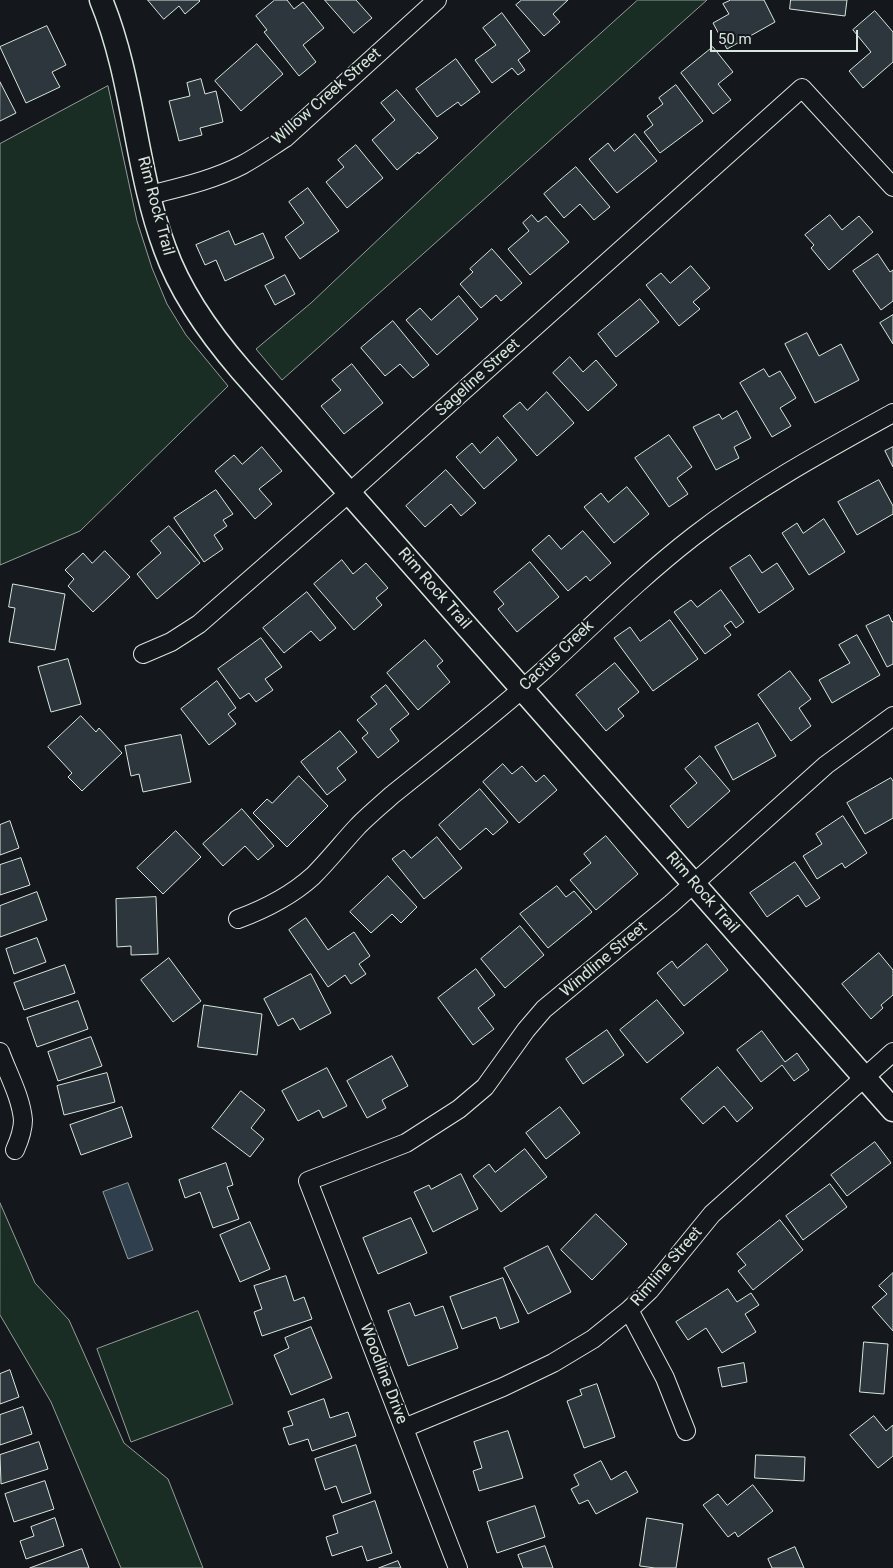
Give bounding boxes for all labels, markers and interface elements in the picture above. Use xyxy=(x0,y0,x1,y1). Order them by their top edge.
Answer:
scale bar xyxy=(713,20,860,52)
text: 50 m xyxy=(718,30,752,48)
street label: Willow Creek Street xyxy=(269,45,385,149)
street label: Rim Rock Trail xyxy=(133,154,177,258)
street label: Sageline Street xyxy=(432,335,524,421)
street label: Rim Rock Trail xyxy=(393,544,475,634)
street label: Cactus Creek xyxy=(516,617,598,695)
street label: Rim Rock Trail xyxy=(661,848,743,938)
street label: Windline Street xyxy=(557,918,651,1002)
street label: Rimline Street xyxy=(627,1223,707,1311)
street label: Woodline Drive xyxy=(355,1321,411,1427)

